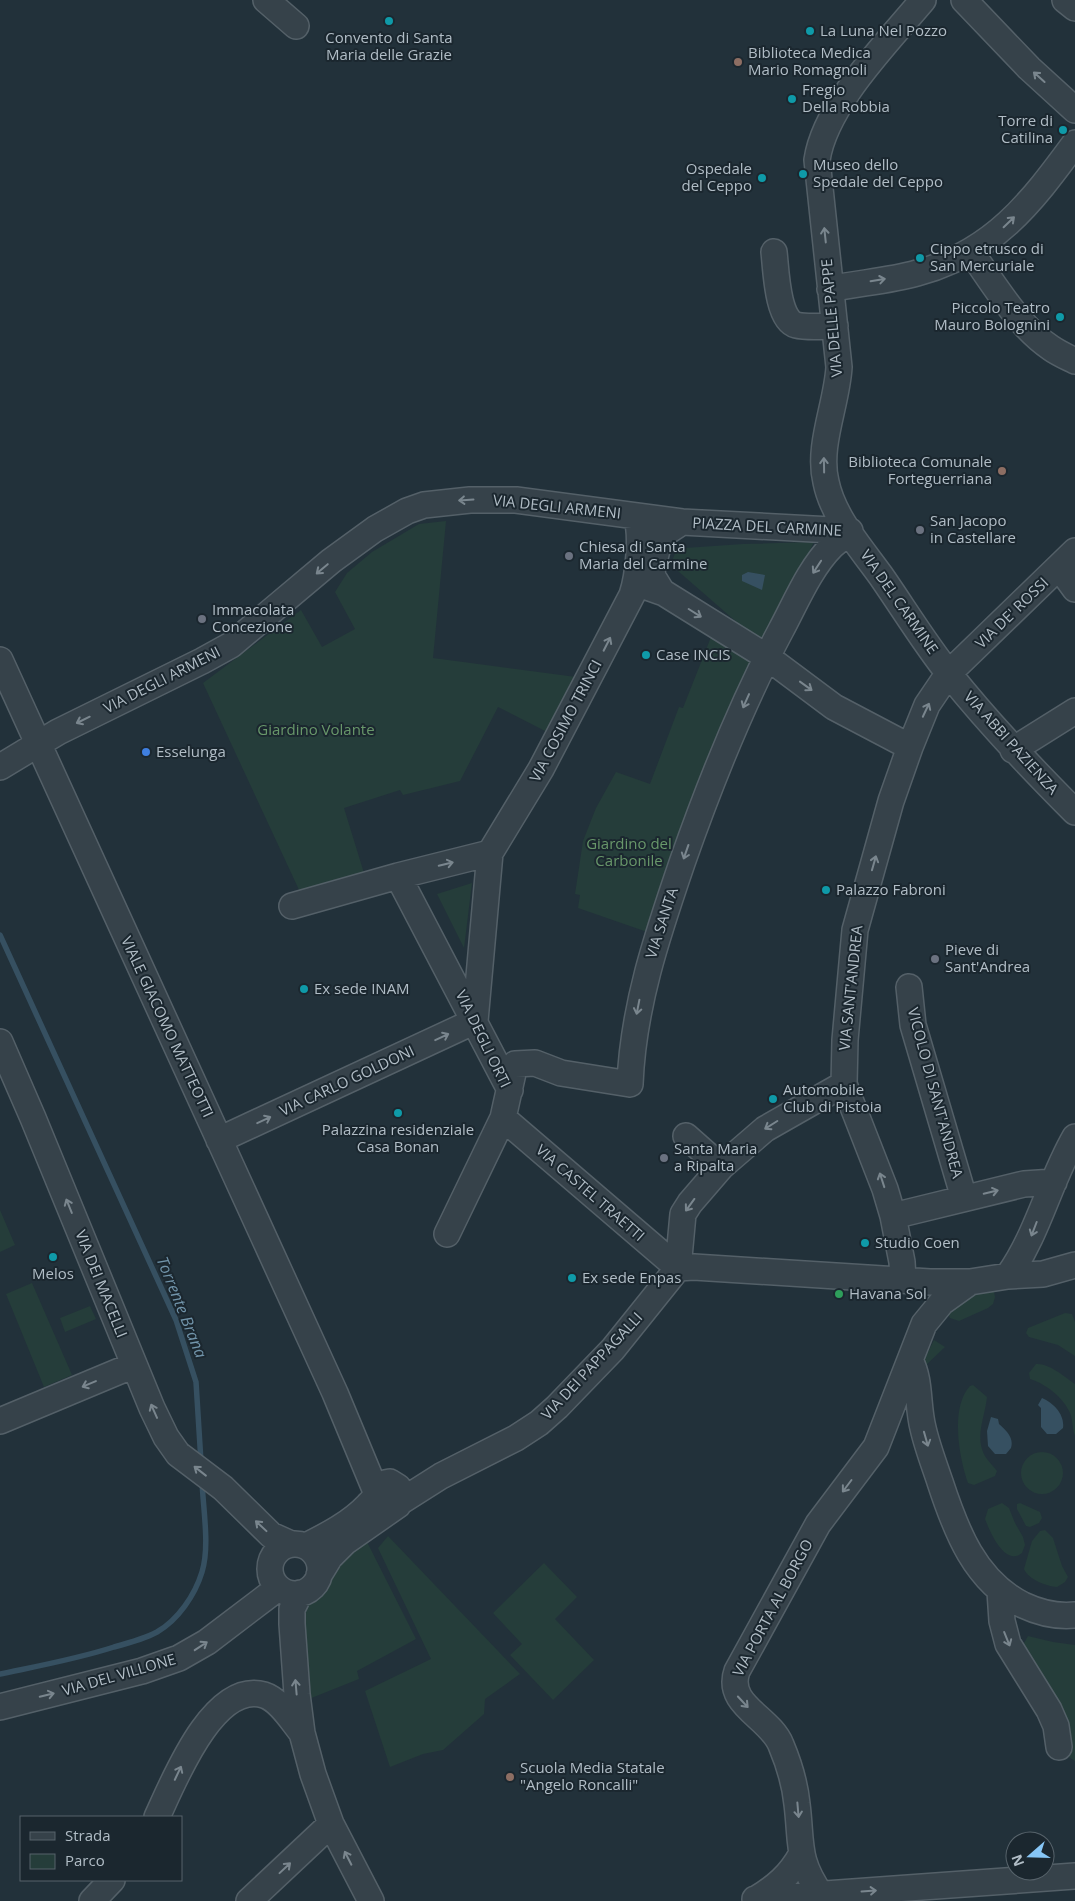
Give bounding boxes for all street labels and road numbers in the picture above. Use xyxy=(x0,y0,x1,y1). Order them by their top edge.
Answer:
street label: VIA DELLE PAPPE xyxy=(816,258,846,378)
street label: VIA DEGLI ARMENI xyxy=(492,489,622,523)
street label: PIAZZA DEL CARMINE xyxy=(692,512,842,540)
street label: VIA DEL CARMINE xyxy=(856,545,943,658)
street label: VIA DE' ROSSI xyxy=(970,572,1052,652)
street label: VIA DEGLI ARMENI xyxy=(100,641,223,717)
street label: VIA COSIMO TRINCI xyxy=(524,656,606,785)
street label: VIA ABBI PAZIENZA xyxy=(960,686,1064,799)
street label: VIA SANTA xyxy=(640,884,682,961)
street label: VIA SANT'ANDREA xyxy=(833,924,867,1052)
street label: VIALE GIACOMO MATTEOTTI xyxy=(117,933,219,1120)
street label: VIA DEGLI ORTI xyxy=(452,987,516,1091)
street label: VICOLO DI SANT'ANDREA xyxy=(904,1005,969,1181)
street label: VIA CARLO GOLDONI xyxy=(276,1040,417,1120)
street label: VIA CASTEL TRAETTI xyxy=(532,1139,649,1245)
street label: VIA DEI MACELLI xyxy=(71,1227,133,1340)
street label: VIA DEI PAPPAGALLI xyxy=(536,1307,646,1423)
street label: VIA PORTA AL BORGO xyxy=(727,1536,817,1680)
street label: VIA DEL VILLONE xyxy=(59,1648,178,1700)

